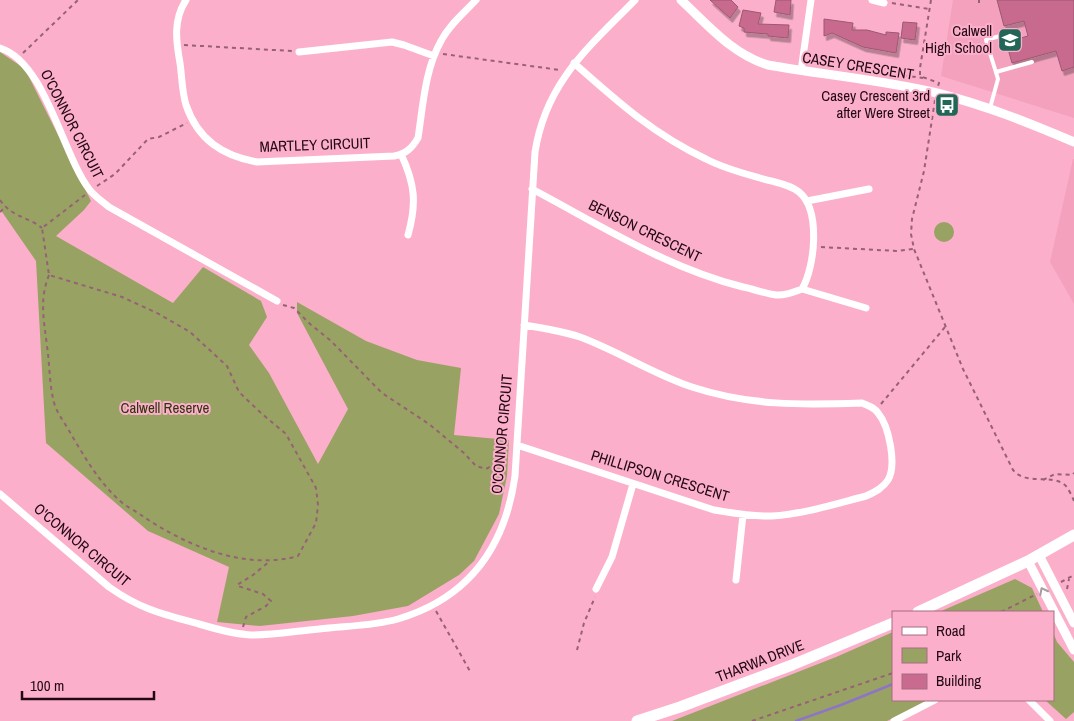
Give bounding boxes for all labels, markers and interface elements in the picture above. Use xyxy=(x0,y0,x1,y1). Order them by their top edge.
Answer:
place label: Calwell High School xyxy=(925,20,992,58)
school or university icon: Calwell High School xyxy=(997,27,1023,53)
street label: CASEY CRESCENT xyxy=(801,46,916,85)
street label: O'CONNOR CIRCUIT xyxy=(36,66,109,182)
place label: Casey Crescent 3rd after Were Street xyxy=(821,85,931,123)
bus stop icon: Casey Crescent 3rd after Were Street xyxy=(934,92,960,118)
street label: MARTLEY CIRCUIT xyxy=(259,132,371,157)
street label: BENSON CRESCENT xyxy=(585,194,706,267)
street label: O'CONNOR CIRCUIT xyxy=(486,373,517,495)
park label: Calwell Reserve xyxy=(121,397,210,418)
street label: PHILLIPSON CRESCENT xyxy=(588,444,732,507)
street label: O'CONNOR CIRCUIT xyxy=(30,498,135,591)
one-way arrow xyxy=(1039,587,1049,596)
legend xyxy=(892,611,1054,701)
text: Road xyxy=(936,620,965,641)
street label: THARWA DRIVE xyxy=(713,634,807,687)
text: Park xyxy=(936,645,962,666)
scale bar xyxy=(22,668,155,700)
text: Building xyxy=(936,670,981,691)
text: 100 m xyxy=(30,675,64,696)

